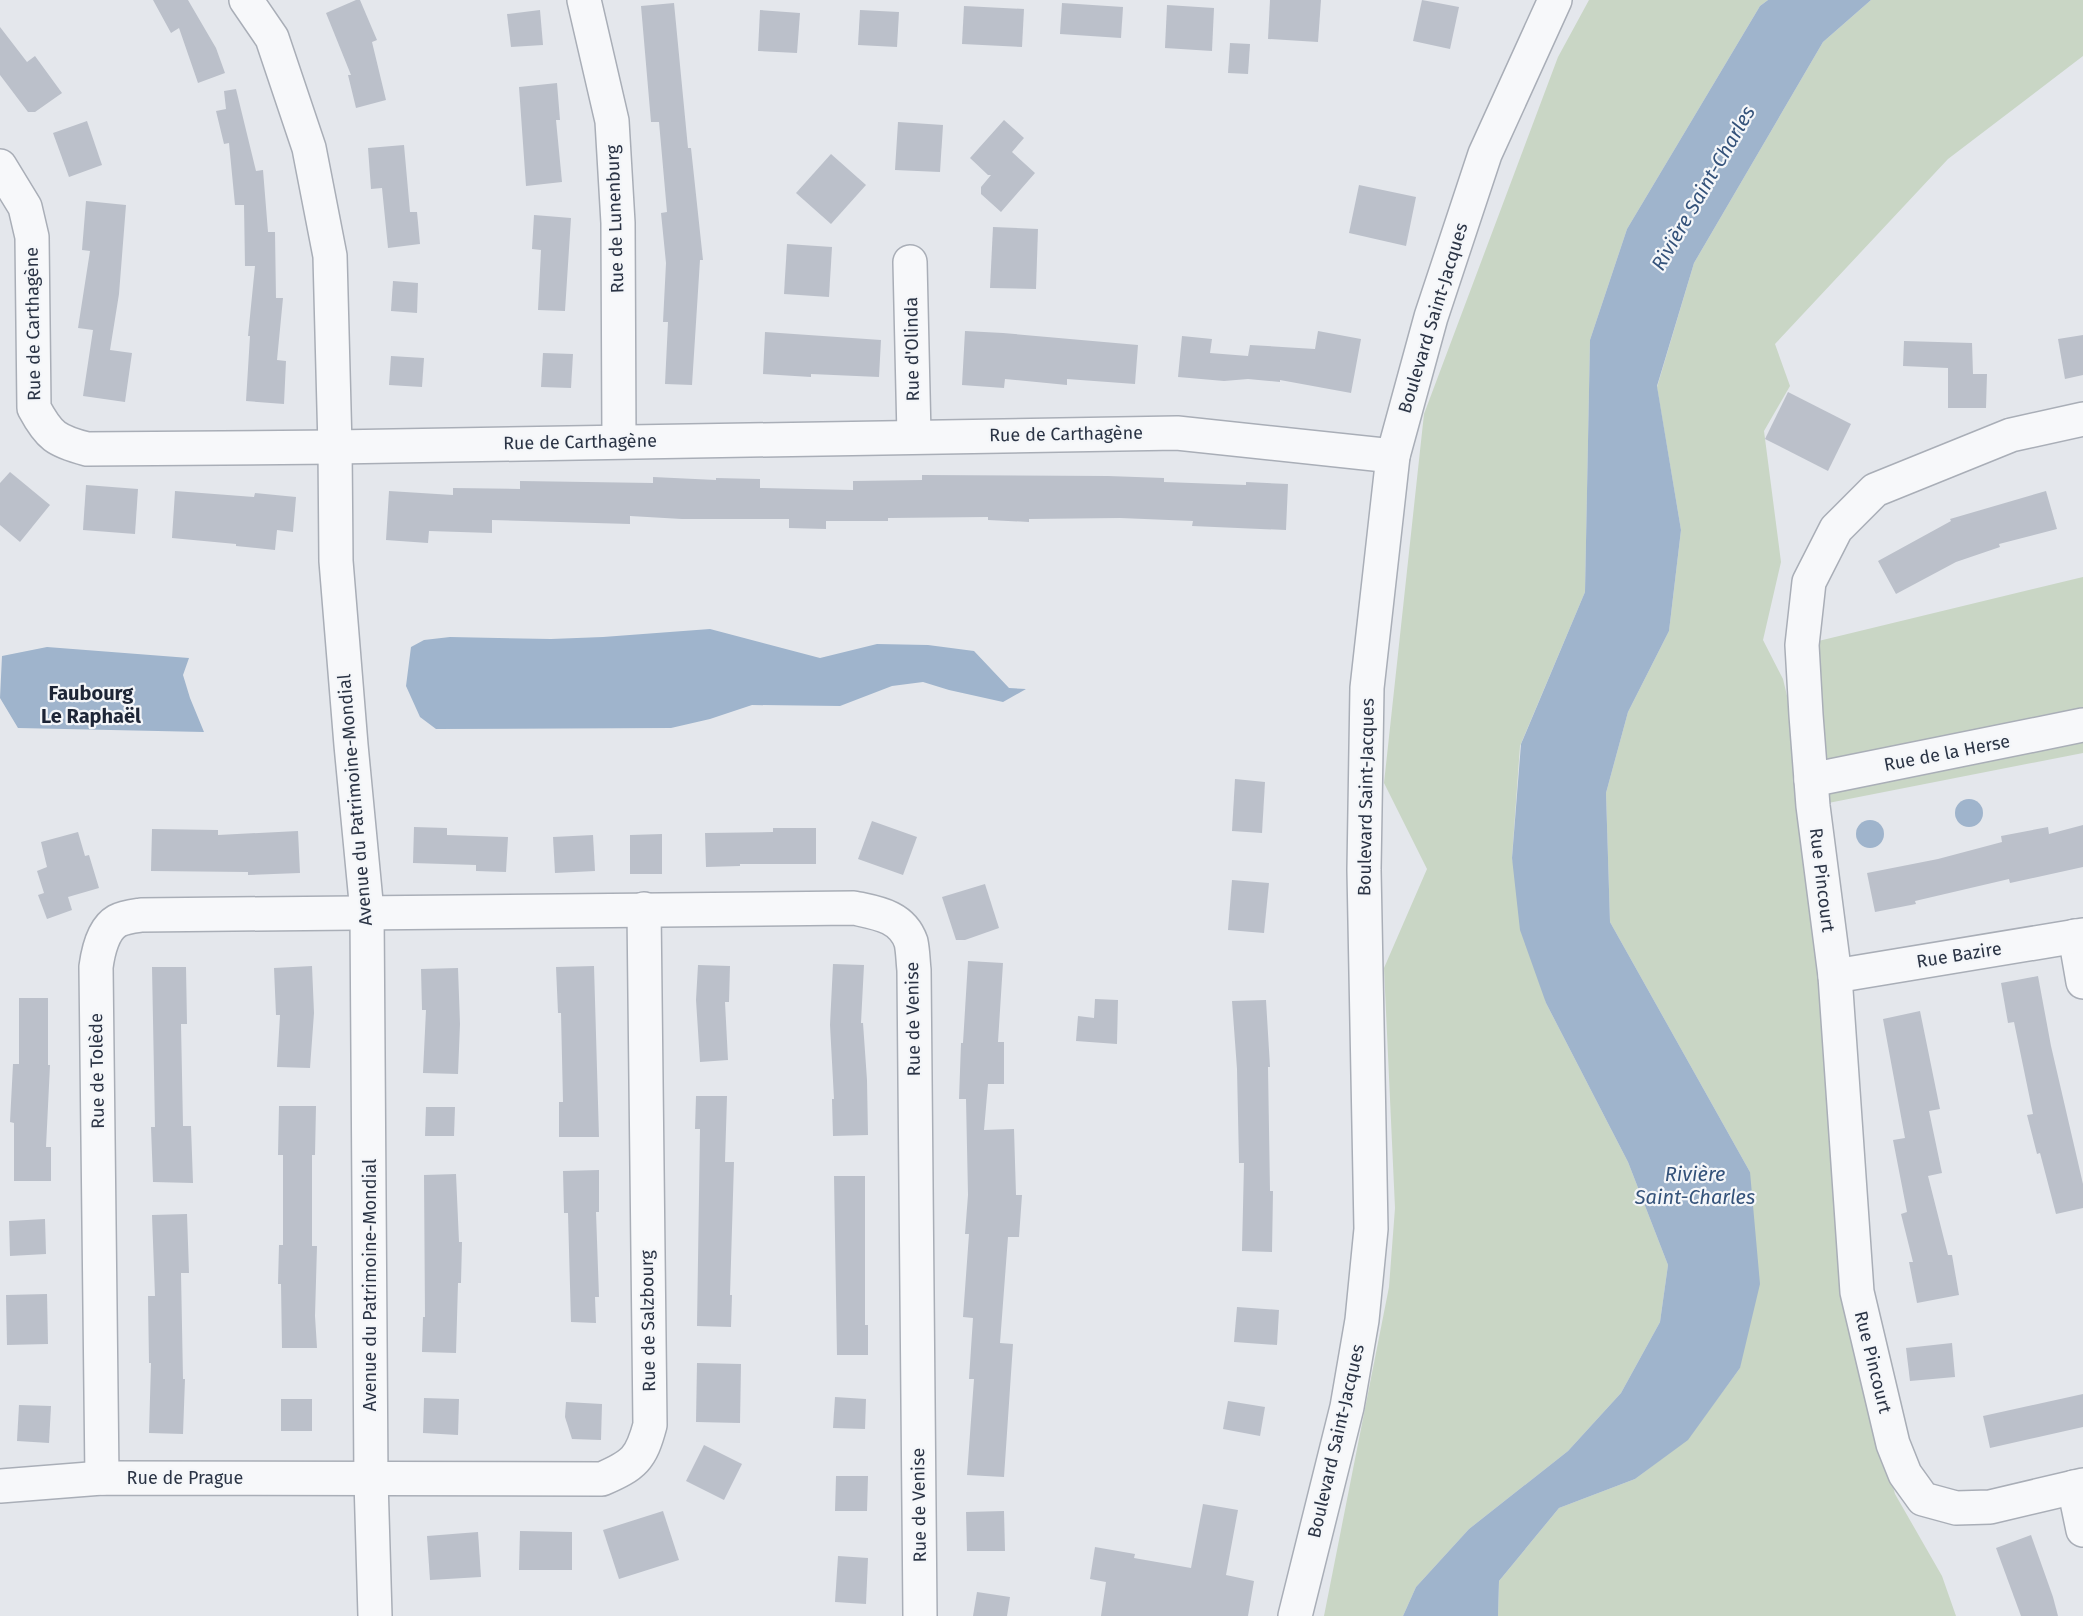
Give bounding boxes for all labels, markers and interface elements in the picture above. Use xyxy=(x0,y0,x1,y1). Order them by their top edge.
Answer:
water label: Rivière Saint-Charles xyxy=(1646,101,1760,275)
street label: Rue de Lunenburg xyxy=(601,144,629,294)
street label: Boulevard Saint-Jacques xyxy=(1394,220,1472,416)
street label: Rue de Carthagène xyxy=(21,247,45,401)
street label: Rue d'Olinda xyxy=(900,297,924,401)
street label: Rue de Carthagène xyxy=(989,422,1143,446)
street label: Rue de Carthagène xyxy=(503,430,657,454)
street label: Avenue du Patrimoine-Mondial xyxy=(333,673,377,927)
district label: Faubourg Le Raphaël xyxy=(41,681,141,728)
street label: Boulevard Saint-Jacques xyxy=(1353,698,1379,896)
street label: Rue de la Herse xyxy=(1882,730,2012,776)
street label: Rue Pincourt xyxy=(1805,827,1839,934)
street label: Rue Bazire xyxy=(1915,937,2003,973)
street label: Rue de Venise xyxy=(901,962,925,1076)
street label: Rue de Tolède xyxy=(85,1013,109,1129)
street label: Avenue du Patrimoine-Mondial xyxy=(359,1159,381,1411)
water label: Rivière Saint-Charles xyxy=(1634,1162,1755,1209)
street label: Rue de Salzbourg xyxy=(636,1249,660,1392)
street label: Rue Pincourt xyxy=(1850,1309,1896,1416)
street label: Boulevard Saint-Jacques xyxy=(1303,1342,1369,1540)
street label: Rue de Venise xyxy=(907,1448,931,1562)
street label: Rue de Prague xyxy=(127,1467,243,1489)

